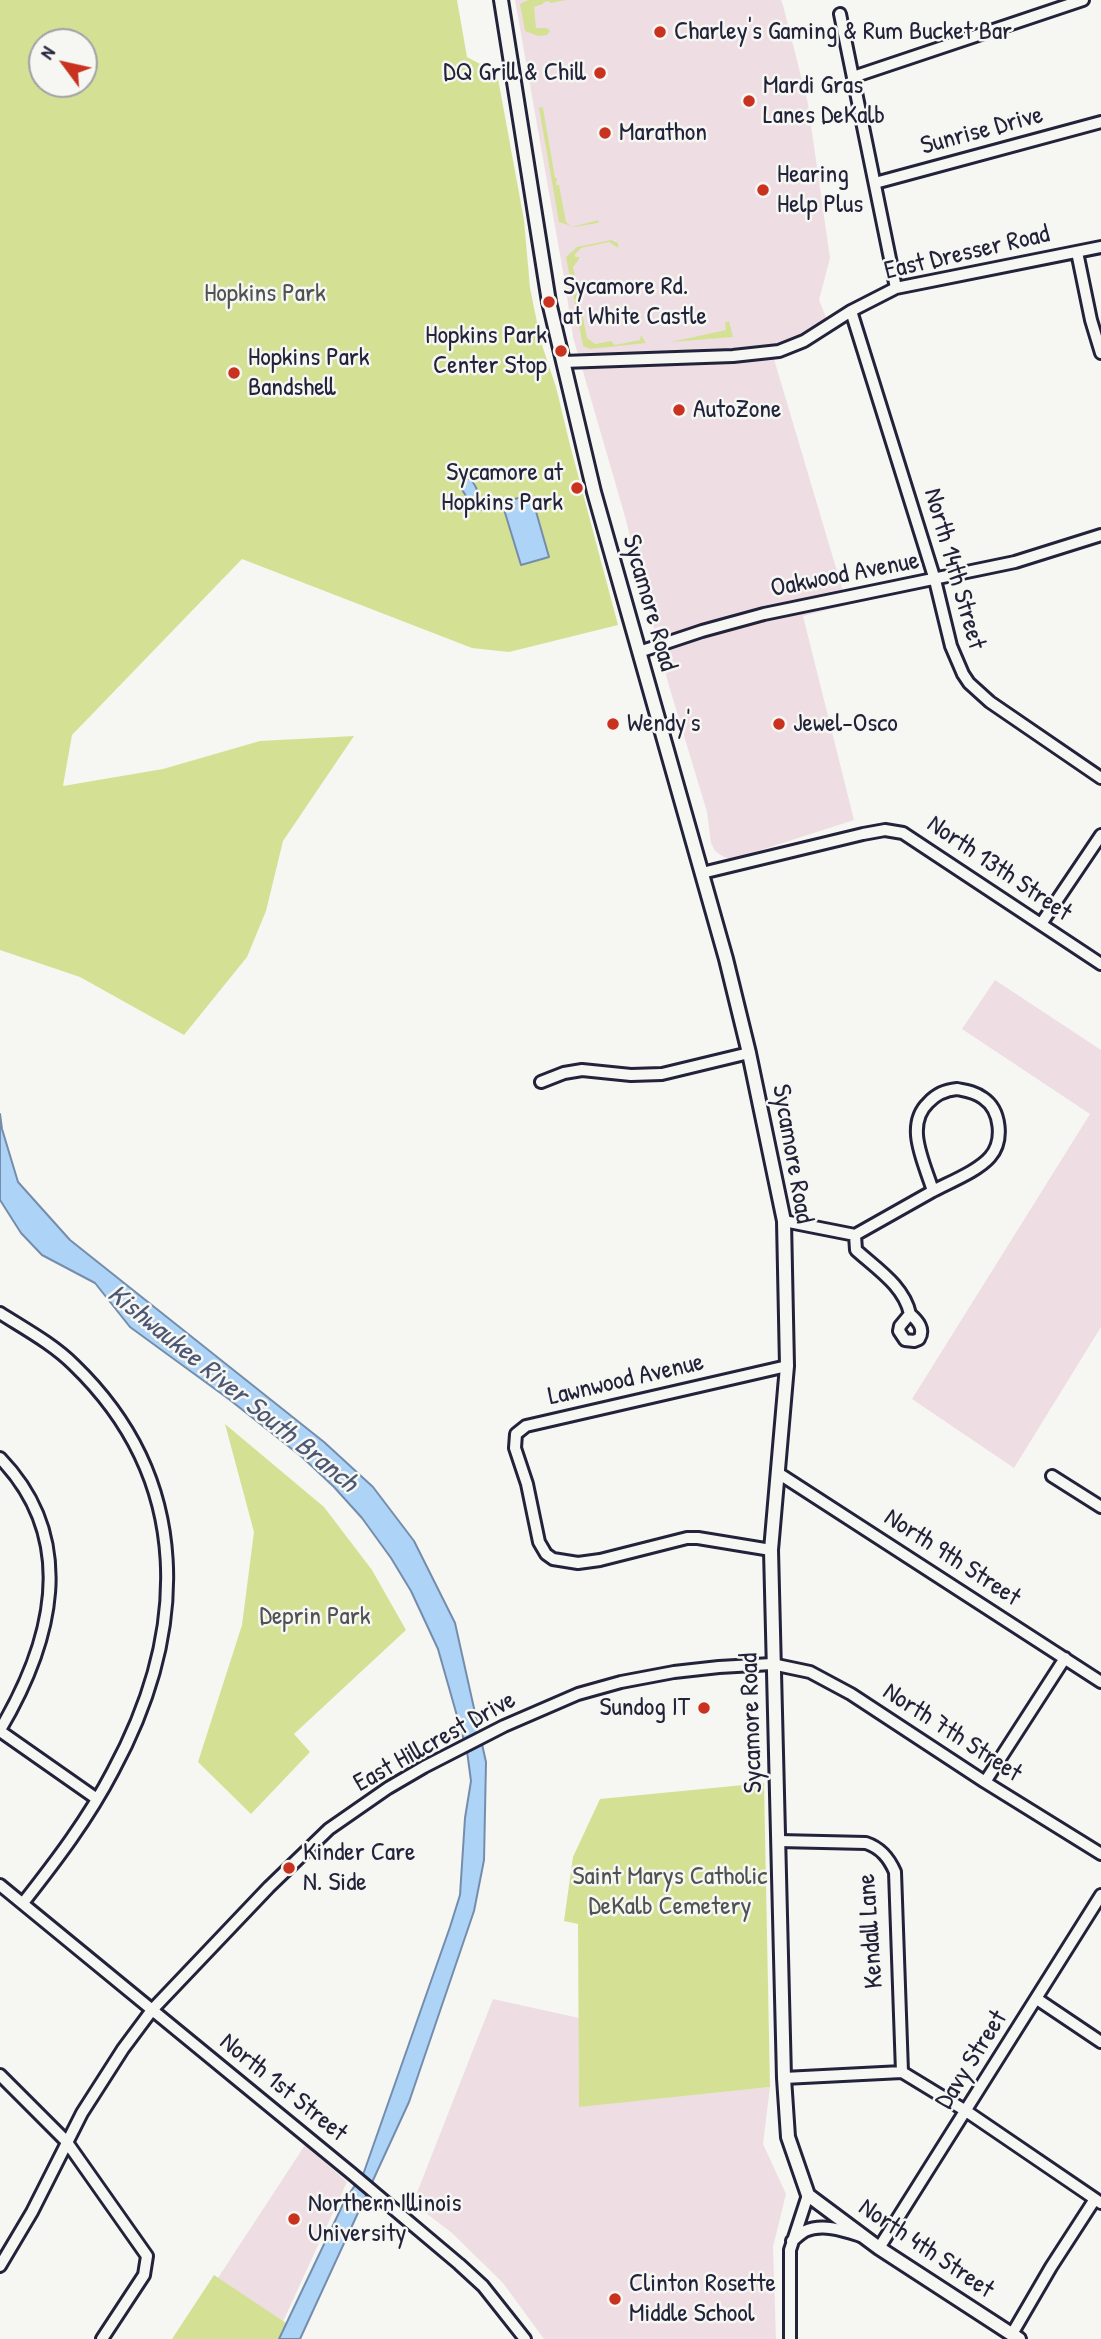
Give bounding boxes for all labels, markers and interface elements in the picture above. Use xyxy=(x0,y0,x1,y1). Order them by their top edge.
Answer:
place label: Charley's Gaming & Rum Bucket Bar xyxy=(674,16,1012,48)
marker: Charley's Gaming & Rum Bucket Bar xyxy=(652,24,668,40)
north arrow xyxy=(28,28,98,98)
text: N xyxy=(33,41,61,64)
place label: DQ Grill & Chill xyxy=(443,57,586,89)
marker: DQ Grill & Chill xyxy=(592,65,608,81)
place label: Mardi Gras Lanes DeKalb xyxy=(763,70,885,132)
marker: Mardi Gras Lanes DeKalb xyxy=(741,93,757,109)
street label: Sunrise Drive xyxy=(918,100,1046,162)
place label: Marathon xyxy=(619,117,707,149)
marker: Marathon xyxy=(597,125,613,141)
place label: Hearing Help Plus xyxy=(777,159,863,220)
marker: Hearing Help Plus xyxy=(755,182,771,198)
street label: East Dresser Road xyxy=(881,219,1053,287)
place label: Sycamore Rd. at White Castle xyxy=(563,271,707,332)
park label: Hopkins Park xyxy=(204,278,326,310)
marker: Sycamore Rd. at White Castle xyxy=(541,294,557,310)
place label: Hopkins Park Center Stop xyxy=(425,320,547,382)
place label: Hopkins Park Bandshell xyxy=(248,342,370,404)
marker: Hopkins Park Center Stop xyxy=(553,343,569,359)
marker: Hopkins Park Bandshell xyxy=(226,365,242,381)
place label: AutoZone xyxy=(693,394,781,426)
marker: AutoZone xyxy=(671,402,687,418)
place label: Sycamore at Hopkins Park xyxy=(441,457,563,518)
marker: Sycamore at Hopkins Park xyxy=(569,480,585,496)
street label: North 14th Street xyxy=(916,485,992,653)
street label: Sycamore Road xyxy=(615,531,683,675)
street label: Oakwood Avenue xyxy=(768,545,922,605)
place label: Wendy's xyxy=(627,708,701,740)
place label: Jewel-Osco xyxy=(793,708,898,740)
marker: Wendy's xyxy=(605,716,621,732)
marker: Jewel-Osco xyxy=(771,716,787,732)
street label: North 13th Street xyxy=(921,809,1077,929)
street label: Sycamore Road xyxy=(764,1082,820,1226)
water label: Kishwaukee River South Branch xyxy=(100,1278,364,1500)
street label: Lawnwood Avenue xyxy=(545,1347,707,1413)
street label: North 9th Street xyxy=(878,1502,1026,1614)
park label: Deprin Park xyxy=(260,1601,370,1633)
street label: Sycamore Road xyxy=(734,1652,770,1794)
street label: North 7th Street xyxy=(877,1677,1027,1789)
street label: East Hillcrest Drive xyxy=(349,1685,521,1799)
place label: Sundog IT xyxy=(599,1692,690,1724)
marker: Sundog IT xyxy=(696,1700,712,1716)
place label: Kinder Care N. Side xyxy=(303,1837,415,1898)
marker: Kinder Care N. Side xyxy=(281,1860,297,1876)
park label: Saint Marys Catholic DeKalb Cemetery xyxy=(573,1861,767,1923)
street label: Kendall Lane xyxy=(851,1872,891,1990)
street label: Davy Street xyxy=(930,2005,1014,2115)
street label: North 1st Street xyxy=(213,2027,353,2149)
place label: Northern Illinois University xyxy=(308,2188,461,2250)
street label: North 4th Street xyxy=(852,2192,1000,2306)
marker: Northern Illinois University xyxy=(286,2211,302,2227)
place label: Clinton Rosette Middle School xyxy=(629,2268,776,2330)
marker: Clinton Rosette Middle School xyxy=(607,2291,623,2307)

